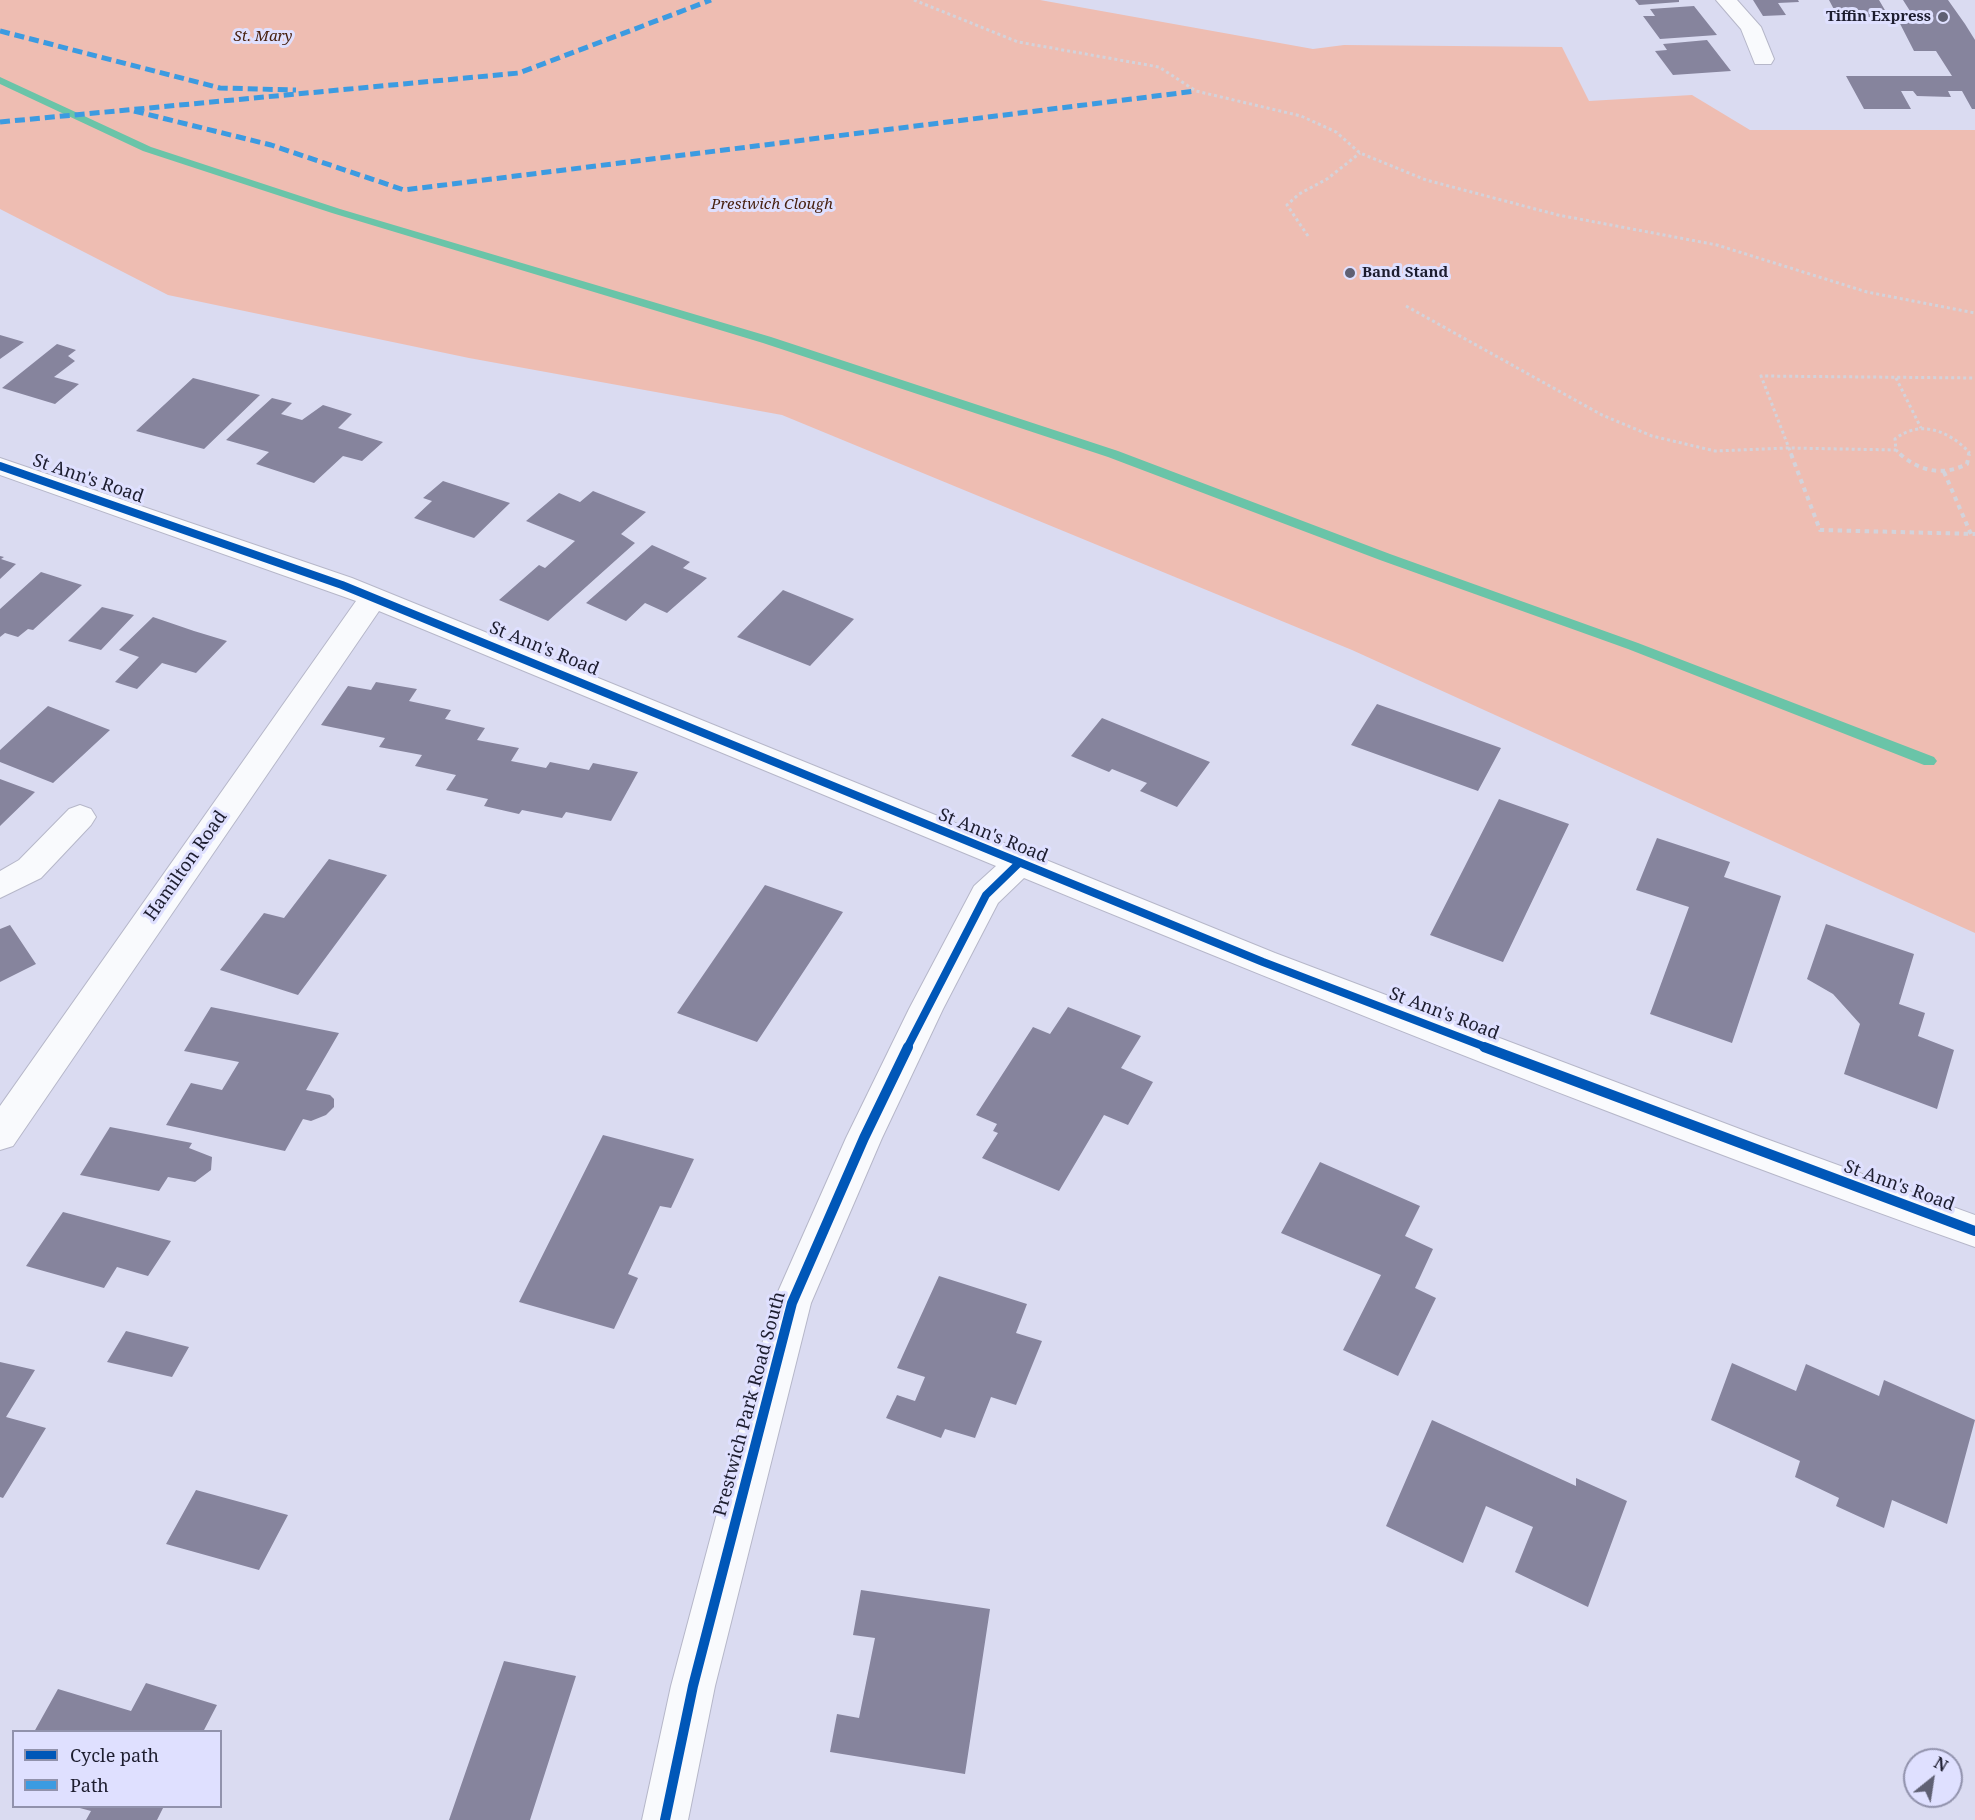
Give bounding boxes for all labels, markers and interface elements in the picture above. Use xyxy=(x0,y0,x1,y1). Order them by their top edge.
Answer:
place label: Tiffin Express xyxy=(1826,8,1931,26)
marker: Tiffin Express xyxy=(1936,10,1950,24)
park label: St. Mary xyxy=(233,28,293,46)
park label: Prestwich Clough xyxy=(711,196,833,214)
place label: Band Stand xyxy=(1362,264,1448,282)
marker: Band Stand xyxy=(1343,266,1357,280)
street label: St Ann's Road xyxy=(30,450,146,508)
street label: St Ann's Road xyxy=(486,617,602,681)
street label: St Ann's Road xyxy=(935,804,1051,868)
street label: Hamilton Road xyxy=(140,807,232,925)
street label: St Ann's Road xyxy=(1386,983,1502,1045)
street label: St Ann's Road xyxy=(1841,1156,1957,1216)
street label: Prestwich Park Road South xyxy=(710,1289,790,1519)
legend xyxy=(12,1730,222,1808)
text: Cycle path xyxy=(70,1743,159,1767)
north arrow xyxy=(1903,1748,1963,1808)
text: N xyxy=(1930,1751,1952,1777)
text: Path xyxy=(70,1773,109,1797)

